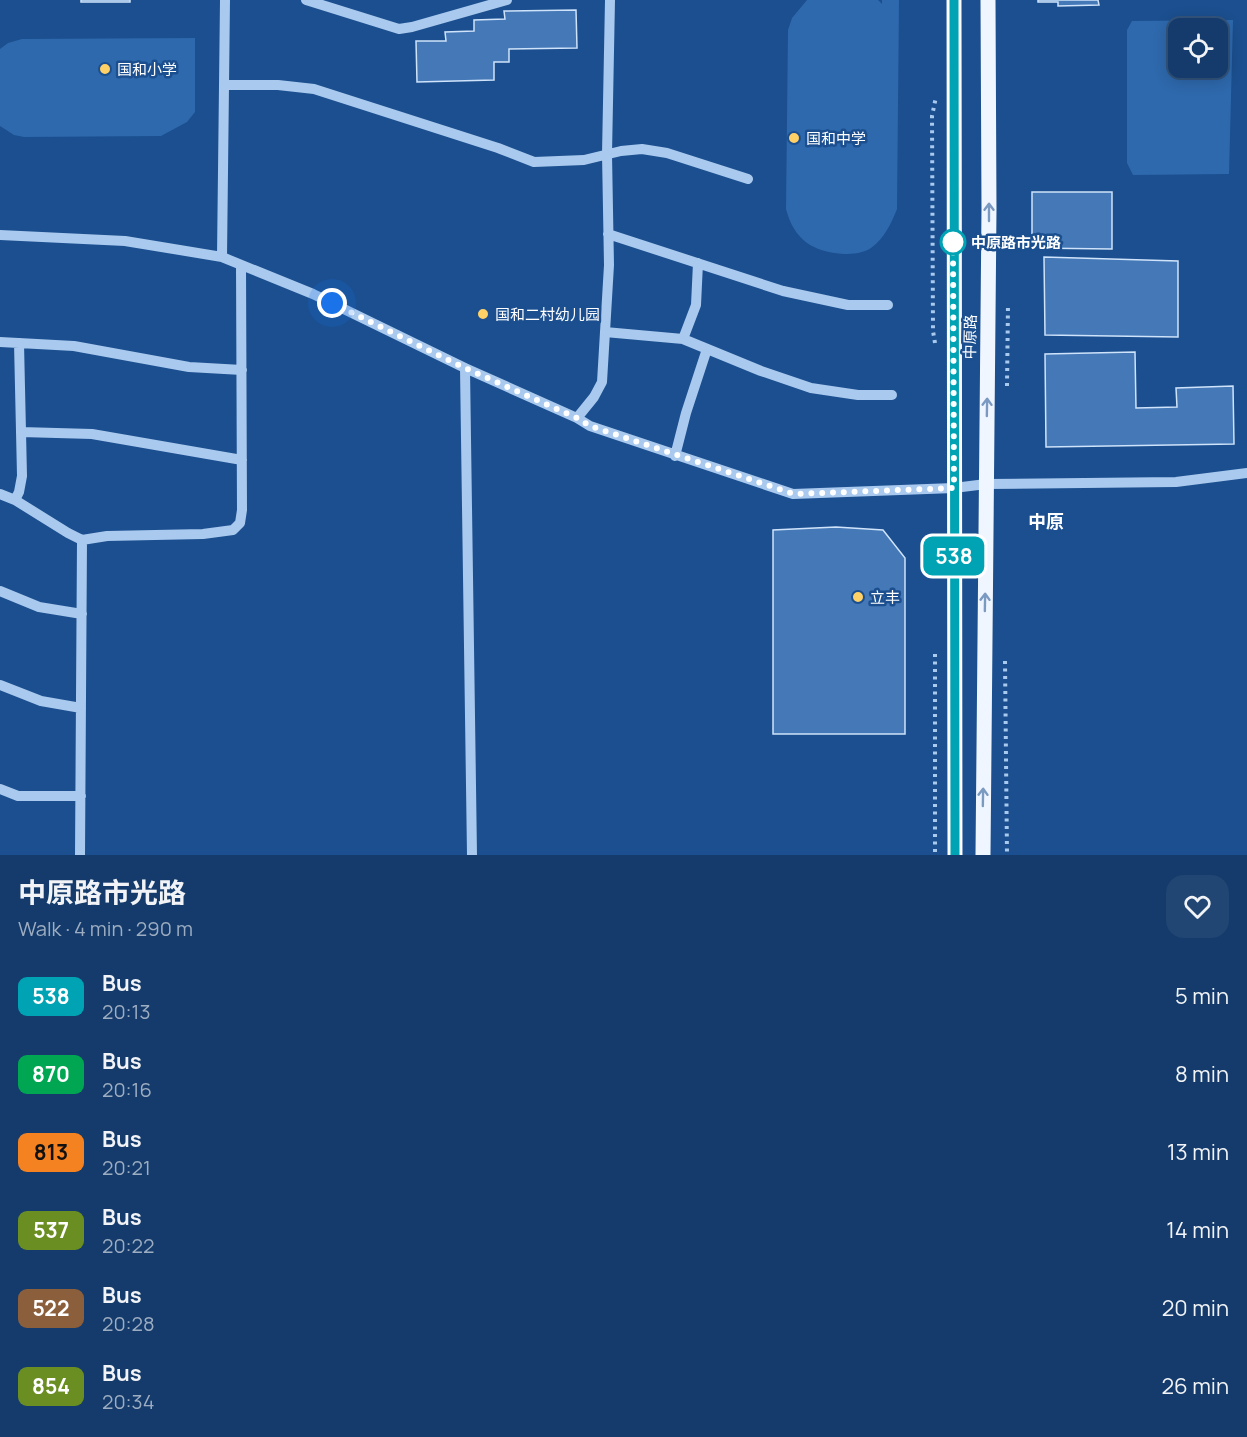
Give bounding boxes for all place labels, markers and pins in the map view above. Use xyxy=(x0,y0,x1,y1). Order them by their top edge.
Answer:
place label: 国和小学 xyxy=(117,59,177,80)
marker: 国和小学 xyxy=(98,62,112,76)
place label: 国和中学 xyxy=(806,128,866,149)
marker: 国和中学 xyxy=(787,131,801,145)
marker: 中原路市光路 xyxy=(940,229,966,255)
place label: 中原路市光路 xyxy=(971,232,1061,253)
place label: 国和二村幼儿园 xyxy=(495,304,600,325)
marker: 国和二村幼儿园 xyxy=(476,307,490,321)
place label: 立丰 xyxy=(870,587,900,608)
marker: 立丰 xyxy=(851,590,865,604)

